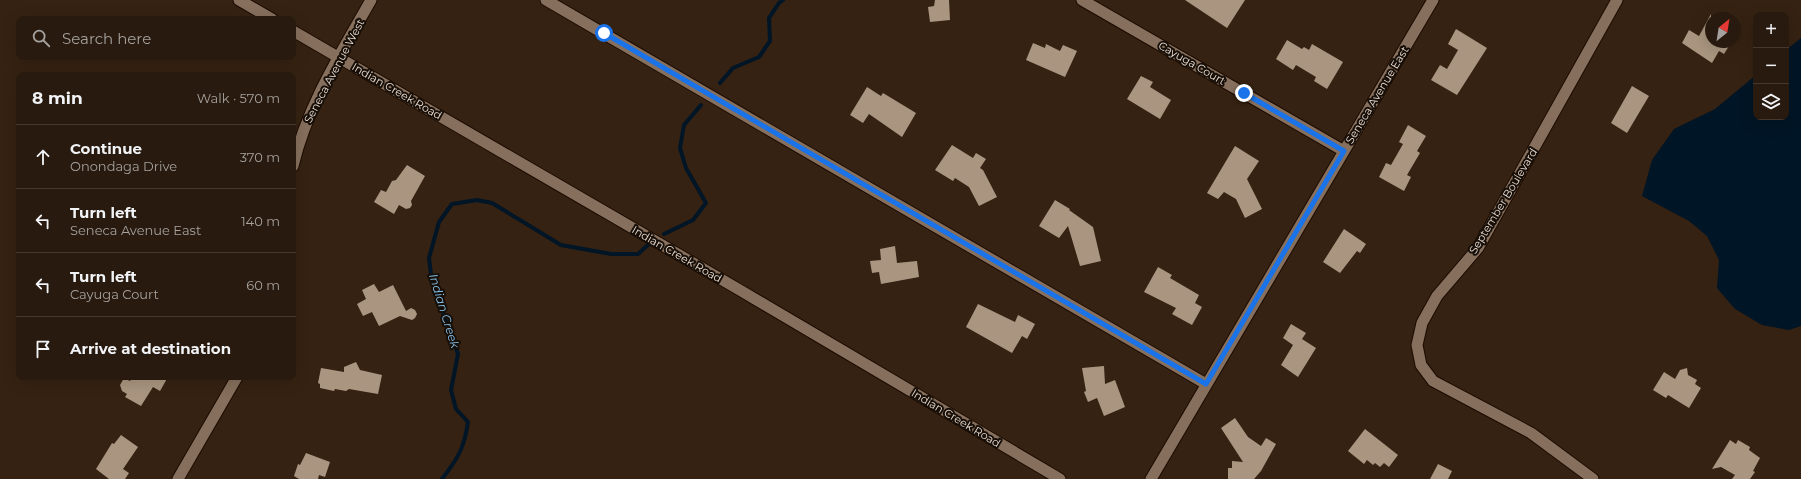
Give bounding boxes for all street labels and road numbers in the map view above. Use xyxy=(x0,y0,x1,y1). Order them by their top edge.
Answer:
street label: Seneca Avenue West xyxy=(301,16,368,125)
street label: Cayuga Court xyxy=(1156,38,1228,88)
street label: Seneca Avenue East xyxy=(1342,43,1412,146)
street label: Indian Creek Road xyxy=(350,60,444,122)
street label: September Boulevard xyxy=(1466,146,1540,256)
street label: Indian Creek Road xyxy=(630,223,724,285)
street label: Indian Creek Road xyxy=(909,386,1003,450)

